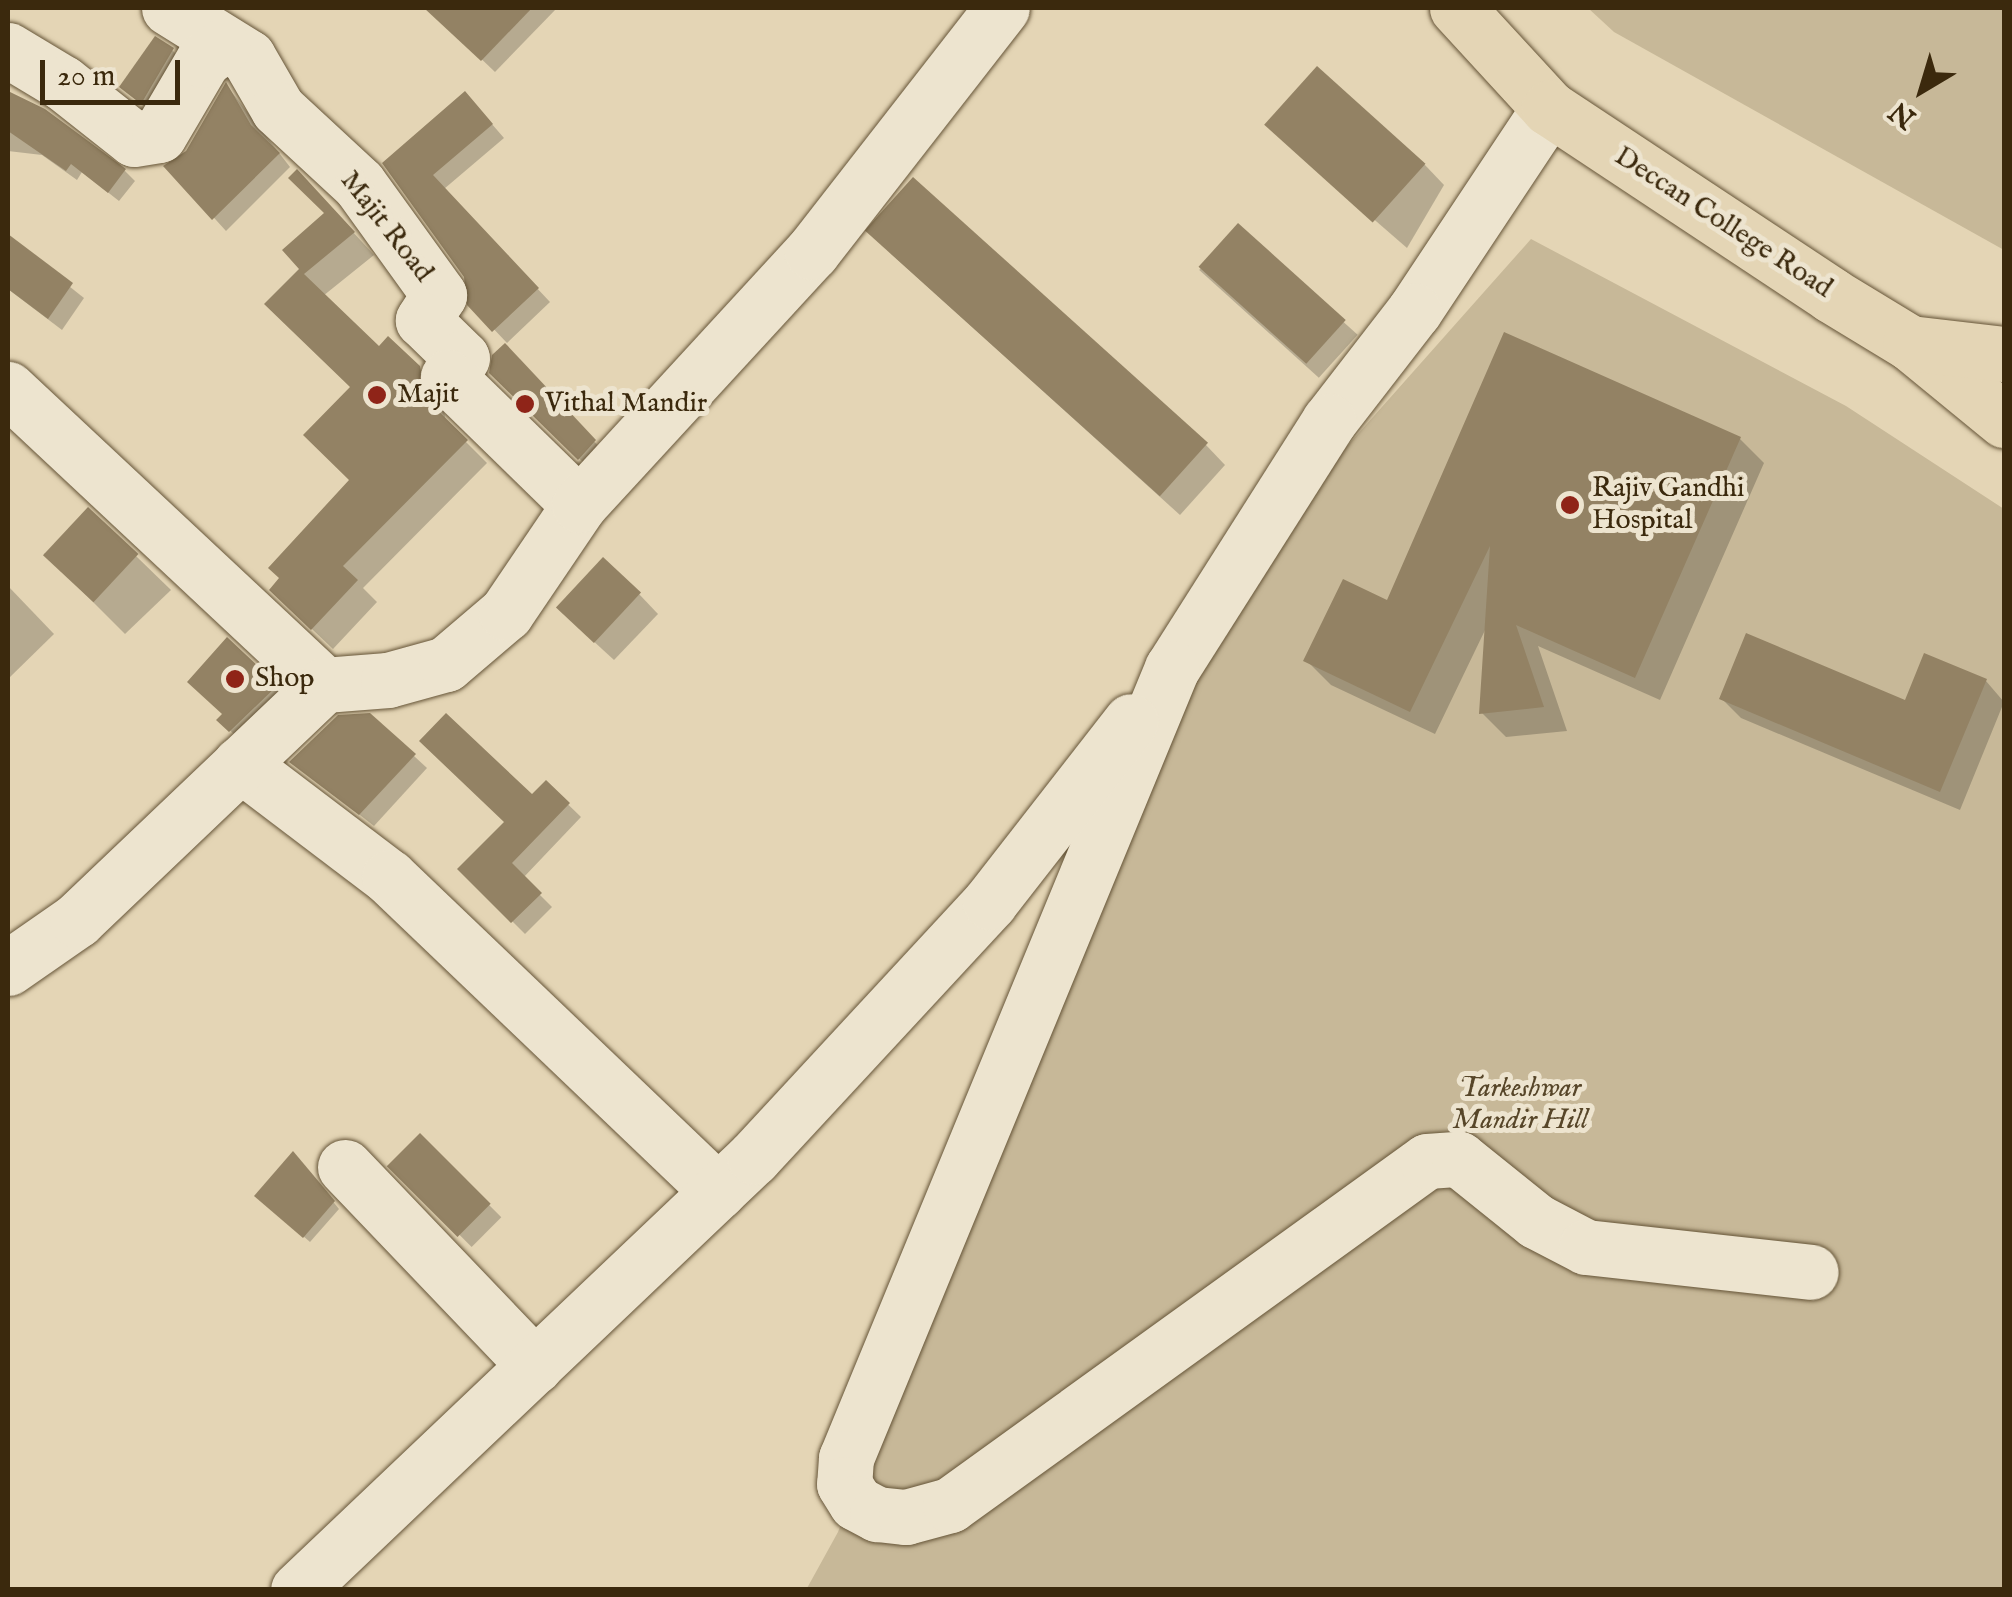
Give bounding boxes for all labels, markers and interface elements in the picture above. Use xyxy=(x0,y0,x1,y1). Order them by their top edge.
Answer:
scale bar xyxy=(45,40,185,102)
north arrow xyxy=(1872,40,1972,140)
text: 20 m xyxy=(57,58,116,96)
text: N xyxy=(1883,93,1924,135)
street label: Deccan College Road xyxy=(1608,140,1838,306)
street label: Majit Road xyxy=(332,165,440,289)
place label: Majit xyxy=(397,378,459,412)
marker: Majit xyxy=(366,384,388,406)
place label: Vithal Mandir xyxy=(545,387,707,421)
marker: Vithal Mandir xyxy=(514,393,536,415)
place label: Rajiv Gandhi Hospital xyxy=(1592,472,1744,538)
marker: Rajiv Gandhi Hospital xyxy=(1557,492,1583,518)
place label: Shop xyxy=(255,662,314,696)
marker: Shop xyxy=(224,668,246,690)
park label: Tarkeshwar Mandir Hill xyxy=(1452,1072,1588,1138)

